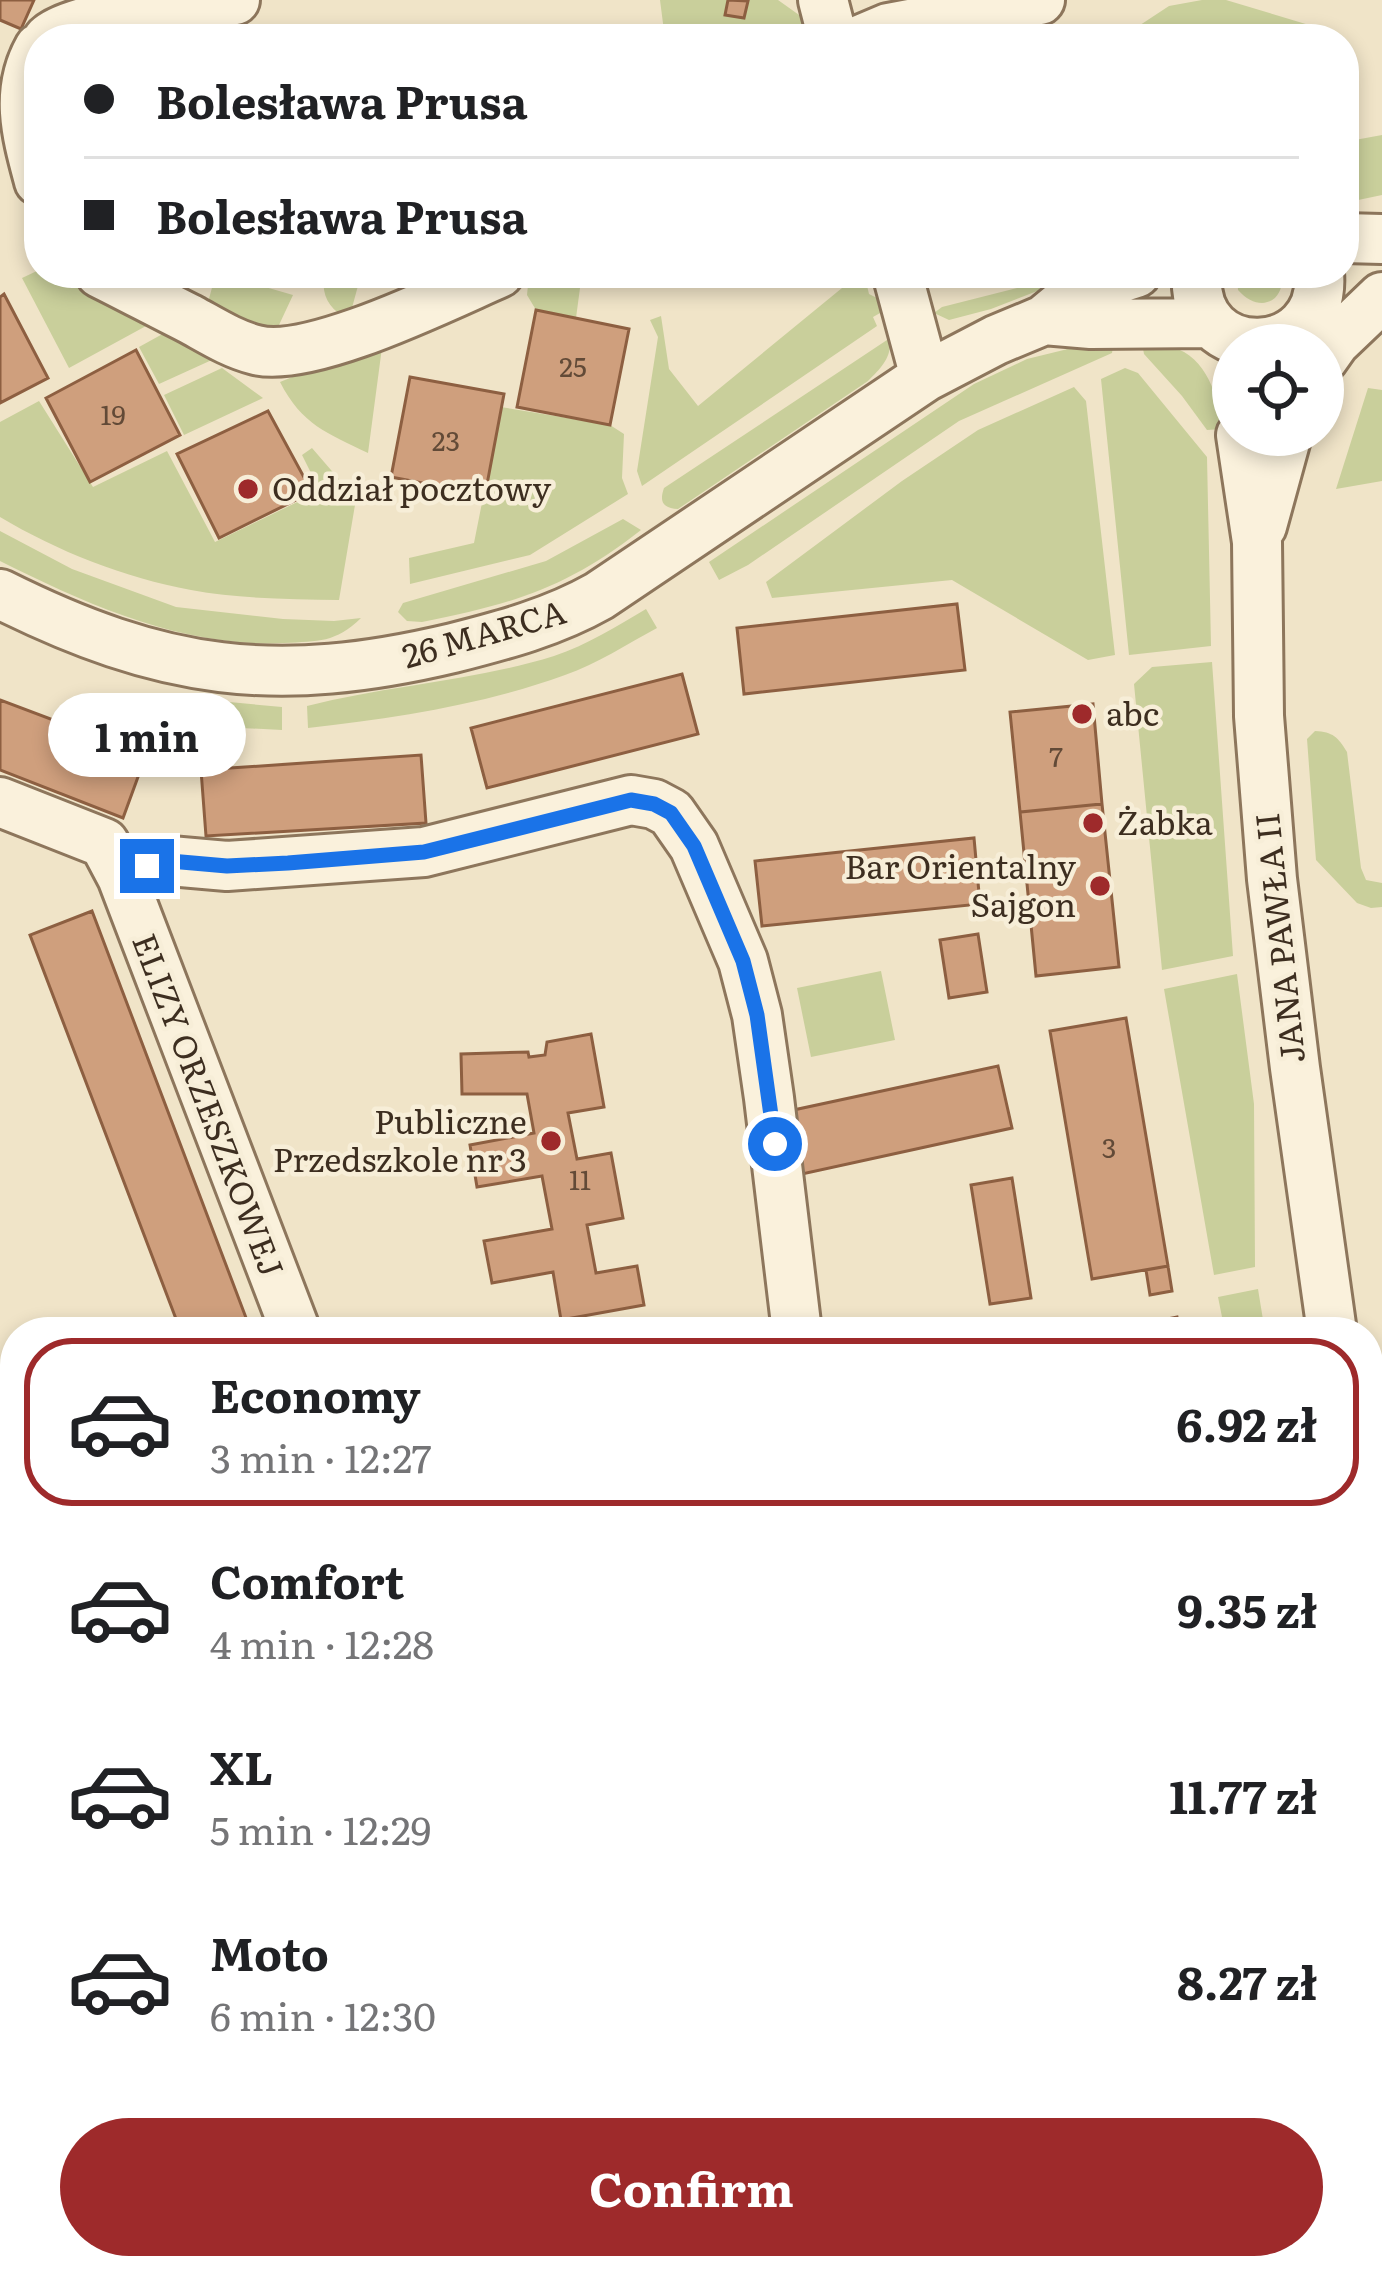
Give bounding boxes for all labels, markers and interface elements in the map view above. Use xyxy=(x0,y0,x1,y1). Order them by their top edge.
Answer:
text: Bolesława Prusa xyxy=(156,66,527,133)
text: Bolesława Prusa xyxy=(156,181,527,248)
map controls xyxy=(1212,324,1344,456)
button: locate xyxy=(1212,324,1344,456)
house number: 25 xyxy=(559,345,587,385)
house number: 19 xyxy=(100,393,126,433)
house number: 23 xyxy=(432,419,460,459)
place label: Oddział pocztowy xyxy=(272,462,551,511)
marker: Oddział pocztowy xyxy=(235,476,261,502)
street label: 26 MARCA xyxy=(396,585,571,678)
place label: abc xyxy=(1106,687,1159,736)
callout: 1 min xyxy=(48,692,246,776)
marker: abc xyxy=(1069,701,1095,727)
text: 1 min xyxy=(95,706,199,764)
house number: 7 xyxy=(1049,735,1063,775)
place label: Żabka xyxy=(1117,796,1213,845)
marker: Żabka xyxy=(1080,810,1106,836)
street label: JANA PAWŁA II xyxy=(1240,811,1315,1066)
route end xyxy=(120,839,174,893)
place label: Bar Orientalny Sajgon xyxy=(845,840,1076,927)
marker: Bar Orientalny Sajgon xyxy=(1087,873,1113,899)
street label: ELIZY ORZESZKOWEJ xyxy=(122,925,298,1283)
place label: Publiczne Przedszkole nr 3 xyxy=(273,1095,527,1182)
route start xyxy=(748,1117,802,1171)
house number: 3 xyxy=(1102,1126,1116,1166)
marker: Publiczne Przedszkole nr 3 xyxy=(538,1128,564,1154)
house number: 11 xyxy=(569,1158,591,1198)
text: Economy xyxy=(210,1360,421,1427)
icon: car xyxy=(66,1368,174,1476)
text: 6.92 zł xyxy=(1176,1389,1317,1456)
text: 3 min · 12:27 xyxy=(210,1427,432,1485)
text: Comfort xyxy=(210,1546,404,1613)
icon: car xyxy=(66,1554,174,1662)
text: 9.35 zł xyxy=(1177,1575,1317,1642)
text: 4 min · 12:28 xyxy=(210,1613,434,1671)
text: XL xyxy=(210,1732,273,1799)
icon: car xyxy=(66,1740,174,1848)
text: 11.77 zł xyxy=(1169,1761,1317,1828)
text: 5 min · 12:29 xyxy=(210,1799,431,1857)
text: Moto xyxy=(210,1918,329,1985)
icon: car xyxy=(66,1926,174,2034)
text: 8.27 zł xyxy=(1177,1947,1317,2014)
text: 6 min · 12:30 xyxy=(210,1985,436,2043)
button: Confirm xyxy=(60,2118,1323,2256)

